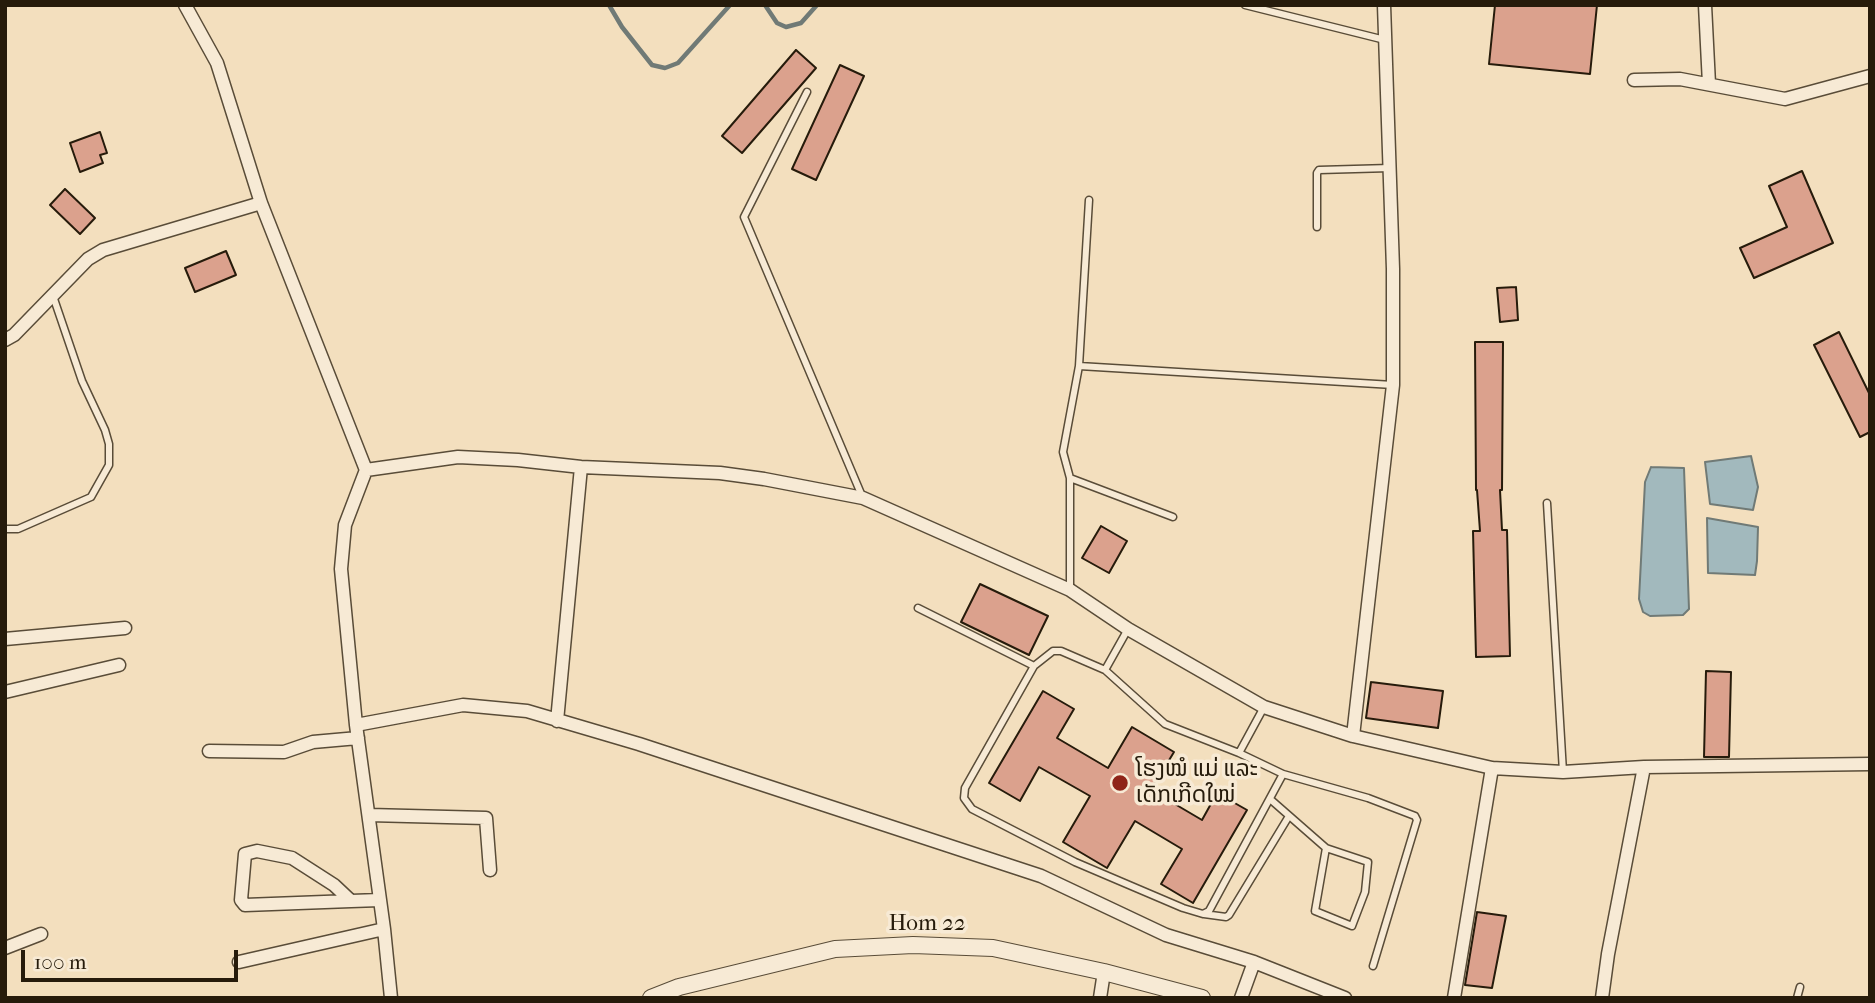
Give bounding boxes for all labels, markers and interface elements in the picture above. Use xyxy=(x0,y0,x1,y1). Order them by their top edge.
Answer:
place label: ໂຮງໝໍ ແມ່ ແລະ ເດັກເກີດໃໝ່ xyxy=(1136,756,1258,810)
marker: ໂຮງໝໍ ແມ່ ແລະ ເດັກເກີດໃໝ່ xyxy=(1110,773,1130,793)
street label: Hom 22 xyxy=(888,910,966,938)
scale bar xyxy=(24,936,242,980)
text: 100 m xyxy=(34,950,87,974)

